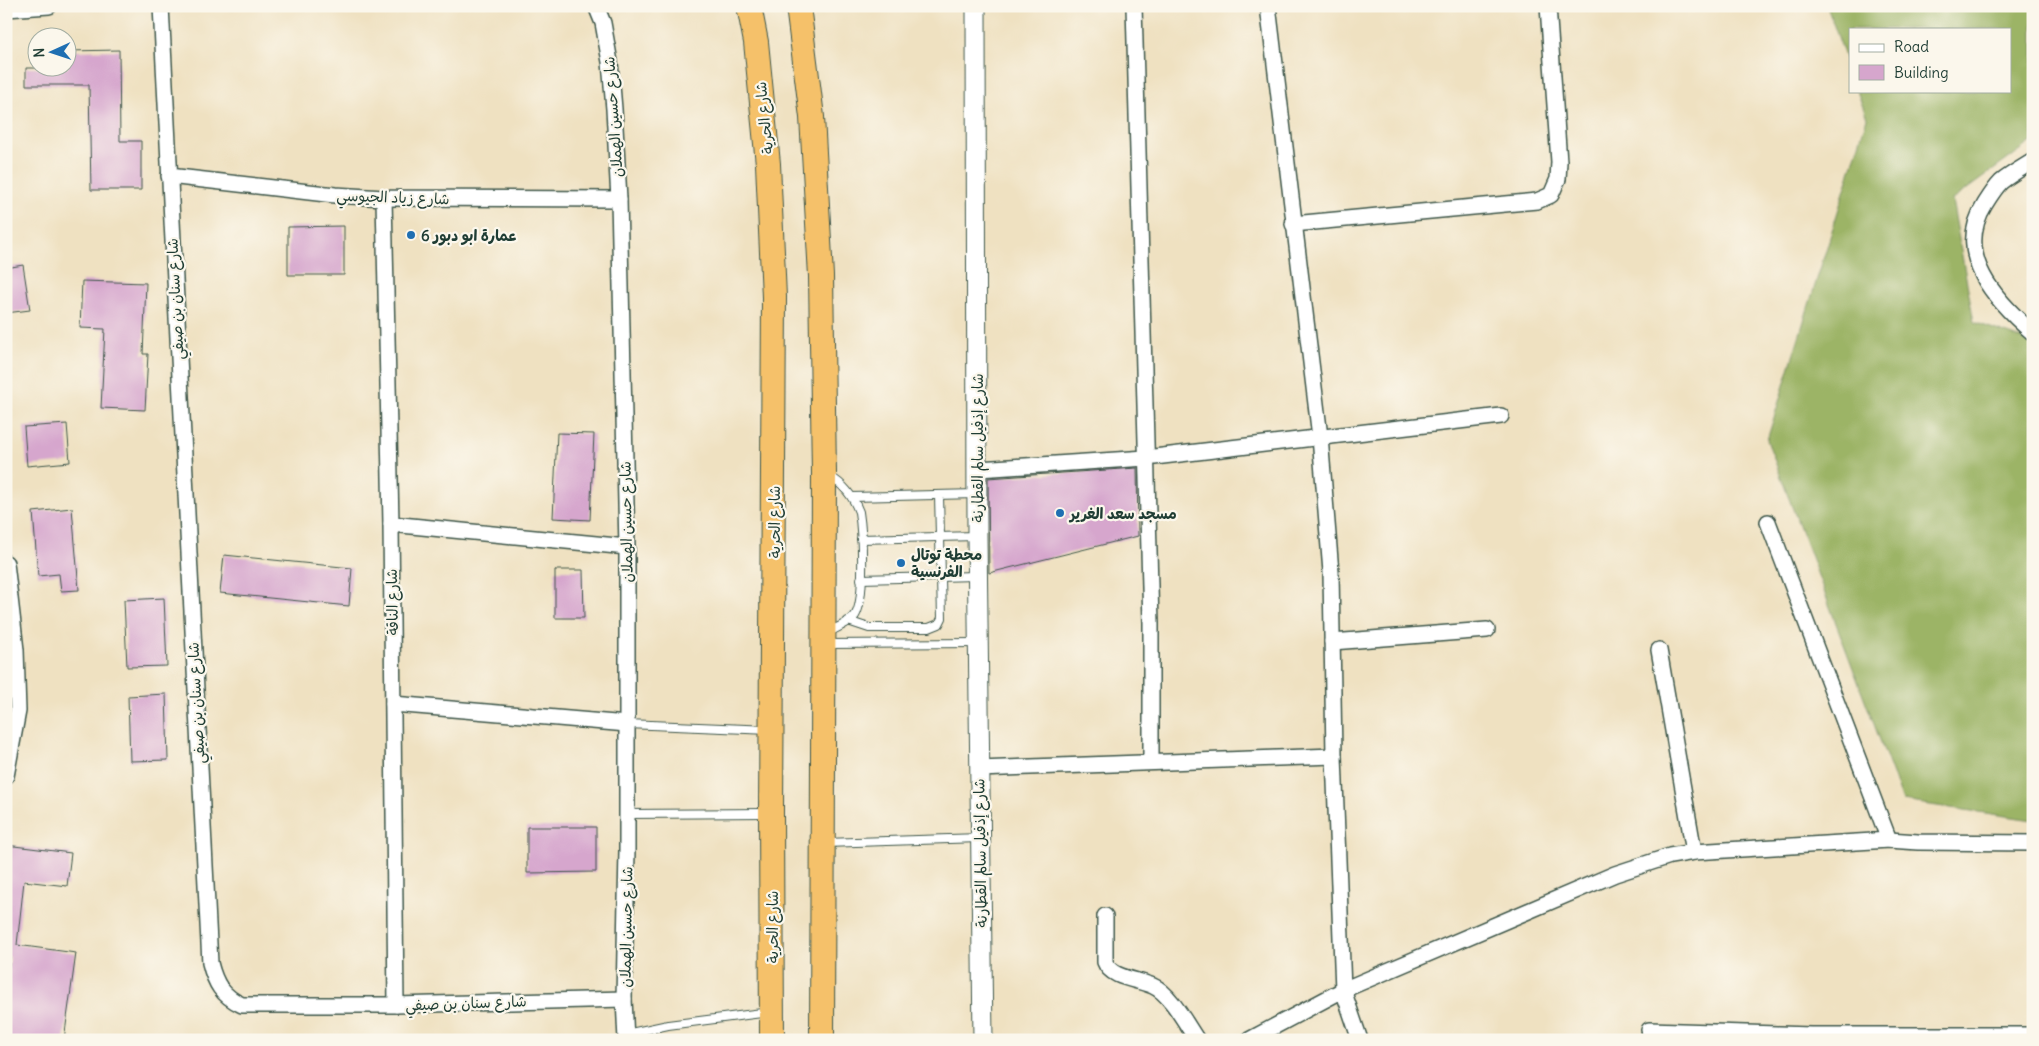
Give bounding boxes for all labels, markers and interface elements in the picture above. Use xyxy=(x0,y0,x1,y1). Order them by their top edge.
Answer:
north arrow xyxy=(28,28,78,78)
legend xyxy=(1849,28,2012,92)
text: Road xyxy=(1894,37,1929,56)
text: N xyxy=(30,47,48,58)
street label: شارع حسين الهملان xyxy=(599,56,628,178)
text: Building xyxy=(1894,63,1949,82)
street label: شارع الحرية xyxy=(751,81,778,155)
street label: شارع زياد الجيوسي xyxy=(336,186,450,212)
place label: عمارة ابو دبور 6 xyxy=(421,226,517,246)
marker: عمارة ابو دبور 6 xyxy=(405,229,417,241)
street label: شارع سنان بن صيفي xyxy=(162,238,192,360)
street label: شارع إذفيل سالم القطارنة xyxy=(968,373,989,523)
street label: شارع حسين الهملان xyxy=(615,461,638,583)
street label: شارع الحرية xyxy=(765,486,785,558)
place label: مسجد سعد الغرير xyxy=(1068,504,1177,523)
marker: مسجد سعد الغرير xyxy=(1054,507,1066,519)
place label: محطة توتال الفرنسية xyxy=(911,545,982,581)
marker: محطة توتال الفرنسية xyxy=(895,557,907,569)
street label: شارع الناقة xyxy=(382,568,403,636)
street label: شارع سنان بن صيفي xyxy=(183,642,213,764)
street label: شارع إذفيل سالم القطارنة xyxy=(969,778,993,928)
street label: شارع حسين الهملان xyxy=(615,866,638,988)
street label: شارع الحرية xyxy=(763,891,783,963)
street label: شارع سنان بن صيفي xyxy=(405,991,527,1019)

